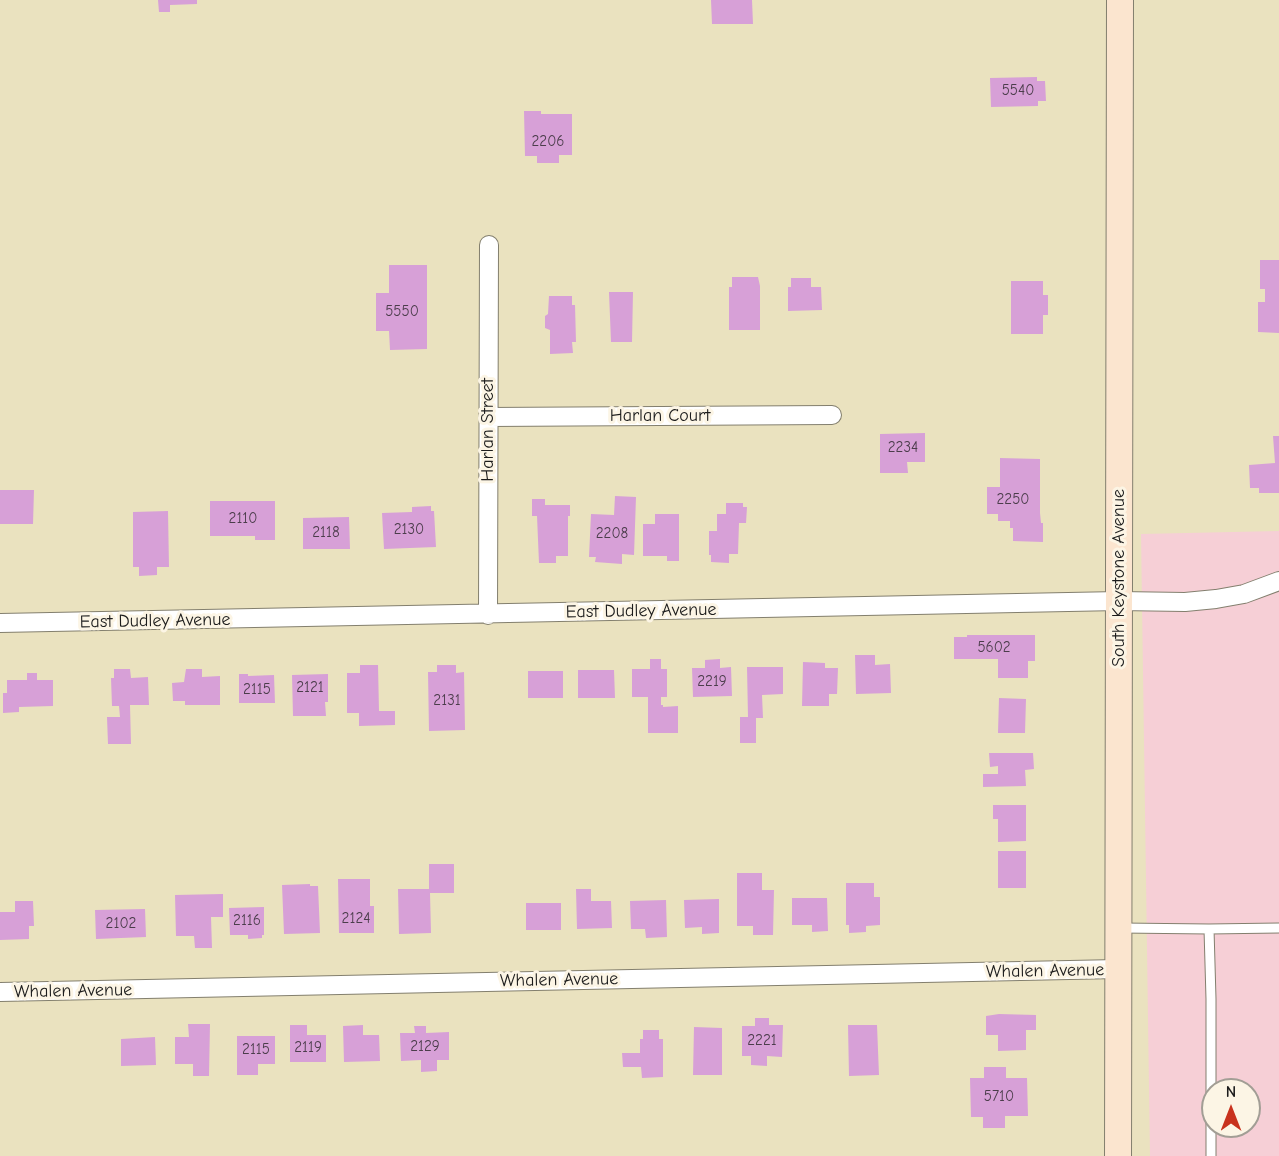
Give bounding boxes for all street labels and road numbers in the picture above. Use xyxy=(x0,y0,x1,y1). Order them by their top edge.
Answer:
street label: Harlan Street xyxy=(477,378,499,482)
street label: Harlan Court xyxy=(610,405,710,427)
street label: South Keystone Avenue xyxy=(1108,489,1130,667)
street label: East Dudley Avenue xyxy=(565,599,717,623)
street label: East Dudley Avenue xyxy=(79,609,231,633)
street label: Whalen Avenue xyxy=(986,959,1104,983)
street label: Whalen Avenue xyxy=(500,968,618,992)
street label: Whalen Avenue xyxy=(14,979,132,1003)

